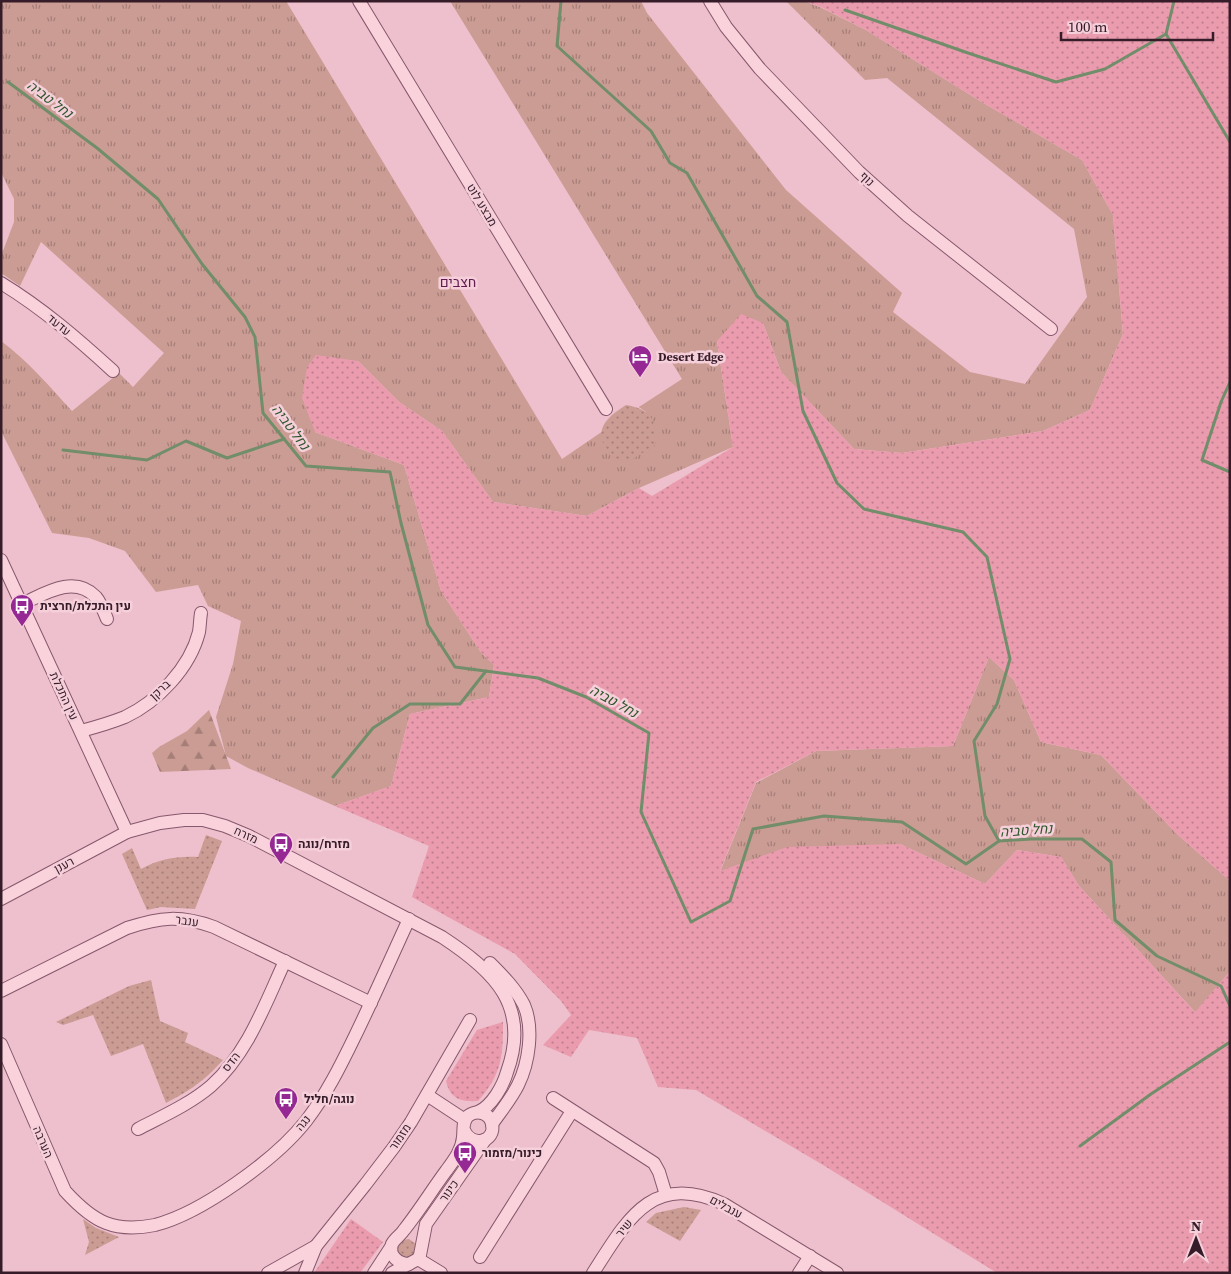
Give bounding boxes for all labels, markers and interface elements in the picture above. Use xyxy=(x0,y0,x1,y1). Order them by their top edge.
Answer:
scale bar xyxy=(1061,10,1214,42)
text: 100 m xyxy=(1068,16,1108,37)
water label: נחל טביה xyxy=(23,75,78,123)
street label: נוף xyxy=(856,168,878,190)
street label: מבצע לוט xyxy=(463,181,501,229)
district label: חצבים xyxy=(440,272,476,292)
street label: עדעד xyxy=(44,310,74,340)
hotel icon: Desert Edge xyxy=(627,344,653,378)
place label: Desert Edge xyxy=(658,349,724,365)
water label: נחל טביה xyxy=(267,400,315,455)
bus stop icon: עין התכלת/חרצית xyxy=(9,593,35,627)
place label: עין התכלת/חרצית xyxy=(40,598,131,614)
street label: עין התכלת xyxy=(46,669,82,723)
street label: ברקן xyxy=(146,676,174,704)
water label: נחל טביה xyxy=(586,680,643,723)
water label: נחל טביה xyxy=(999,818,1054,842)
street label: מזרח xyxy=(231,823,261,847)
bus stop icon: מזרח/נוגה xyxy=(268,831,294,865)
place label: מזרח/נוגה xyxy=(298,836,350,852)
street label: רענן xyxy=(51,853,77,877)
street label: ענבר xyxy=(174,911,200,931)
street label: הדס xyxy=(218,1049,244,1075)
bus stop icon: נוגה/חליל xyxy=(273,1086,299,1120)
place label: נוגה/חליל xyxy=(304,1091,355,1107)
street label: נגה xyxy=(292,1112,314,1134)
street label: מזמור xyxy=(385,1121,415,1153)
street label: הערבה xyxy=(29,1124,57,1160)
bus stop icon: כינור/מזמור xyxy=(452,1140,478,1174)
place label: כינור/מזמור xyxy=(482,1145,542,1161)
street label: כינור xyxy=(436,1177,462,1205)
street label: ענבלים xyxy=(707,1192,745,1222)
north arrow xyxy=(1171,1214,1221,1264)
street label: שיר xyxy=(612,1216,636,1240)
text: N xyxy=(1191,1216,1201,1236)

